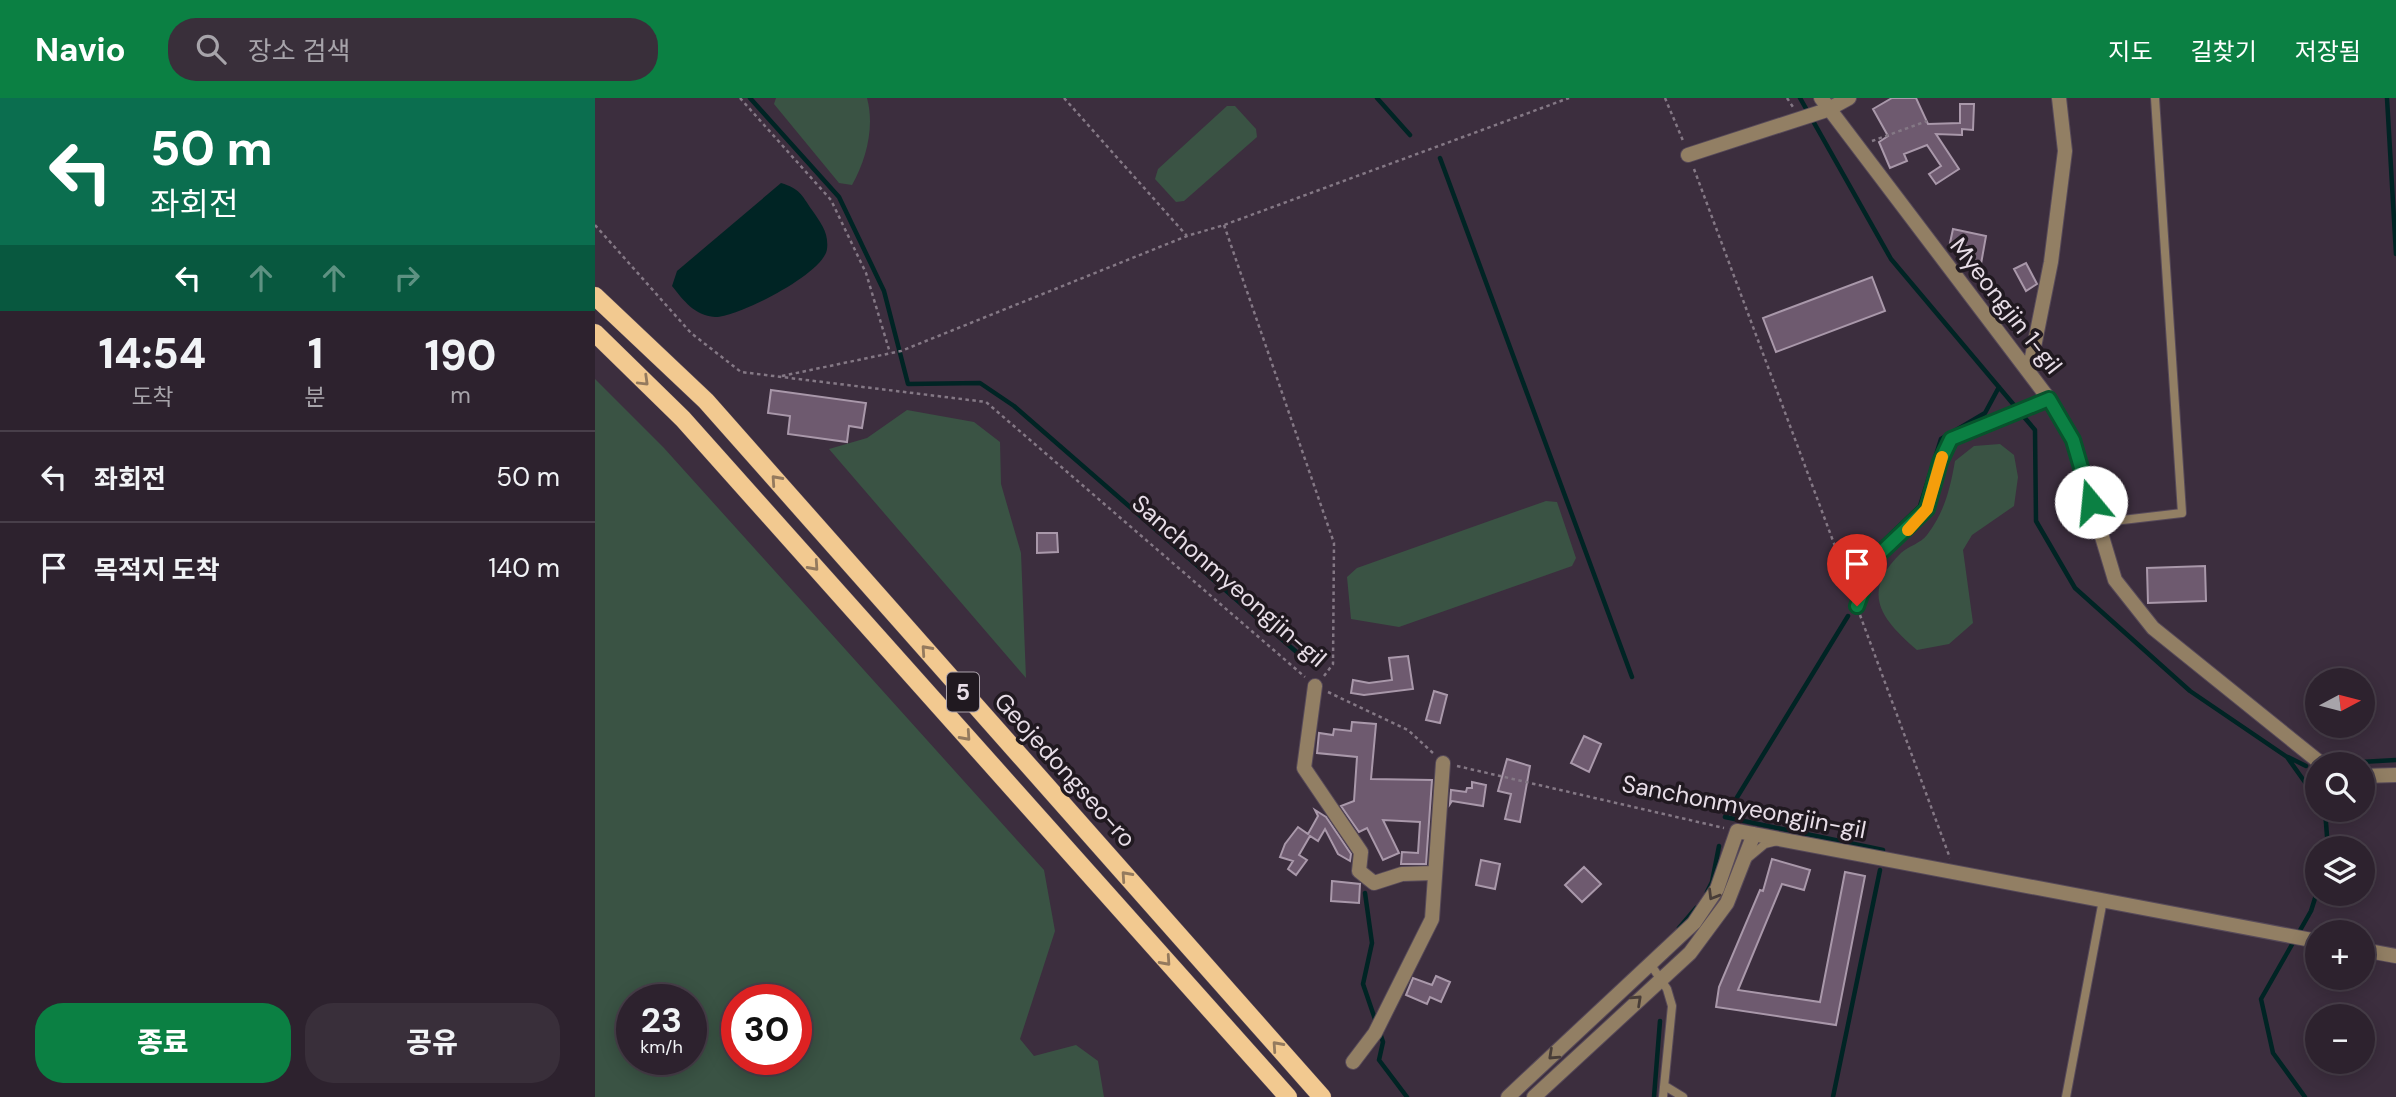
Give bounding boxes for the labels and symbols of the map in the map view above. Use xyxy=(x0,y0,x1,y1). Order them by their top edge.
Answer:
street label: Myeongjin 1-gil xyxy=(1943,231,2069,380)
one-way arrow xyxy=(636,372,649,385)
position arrow xyxy=(2054,465,2128,539)
one-way arrow xyxy=(772,475,784,488)
street label: Sanchonmyeongjin-gil xyxy=(1126,488,1333,674)
pin xyxy=(1827,534,1887,606)
one-way arrow xyxy=(806,558,818,571)
one-way arrow xyxy=(922,645,935,658)
north arrow xyxy=(2305,668,2375,738)
road number: 5 xyxy=(947,672,979,712)
street label: Geojedongseo-ro xyxy=(988,686,1143,853)
one-way arrow xyxy=(957,728,970,741)
street label: Sanchonmyeongjin-gil xyxy=(1619,768,1869,845)
one-way arrow xyxy=(1122,871,1134,884)
one-way arrow xyxy=(1708,887,1721,900)
one-way arrow xyxy=(1158,952,1170,965)
speed limit sign: 30 xyxy=(721,984,812,1075)
one-way arrow xyxy=(1629,996,1642,1008)
one-way arrow xyxy=(1273,1041,1285,1054)
one-way arrow xyxy=(1548,1047,1561,1060)

